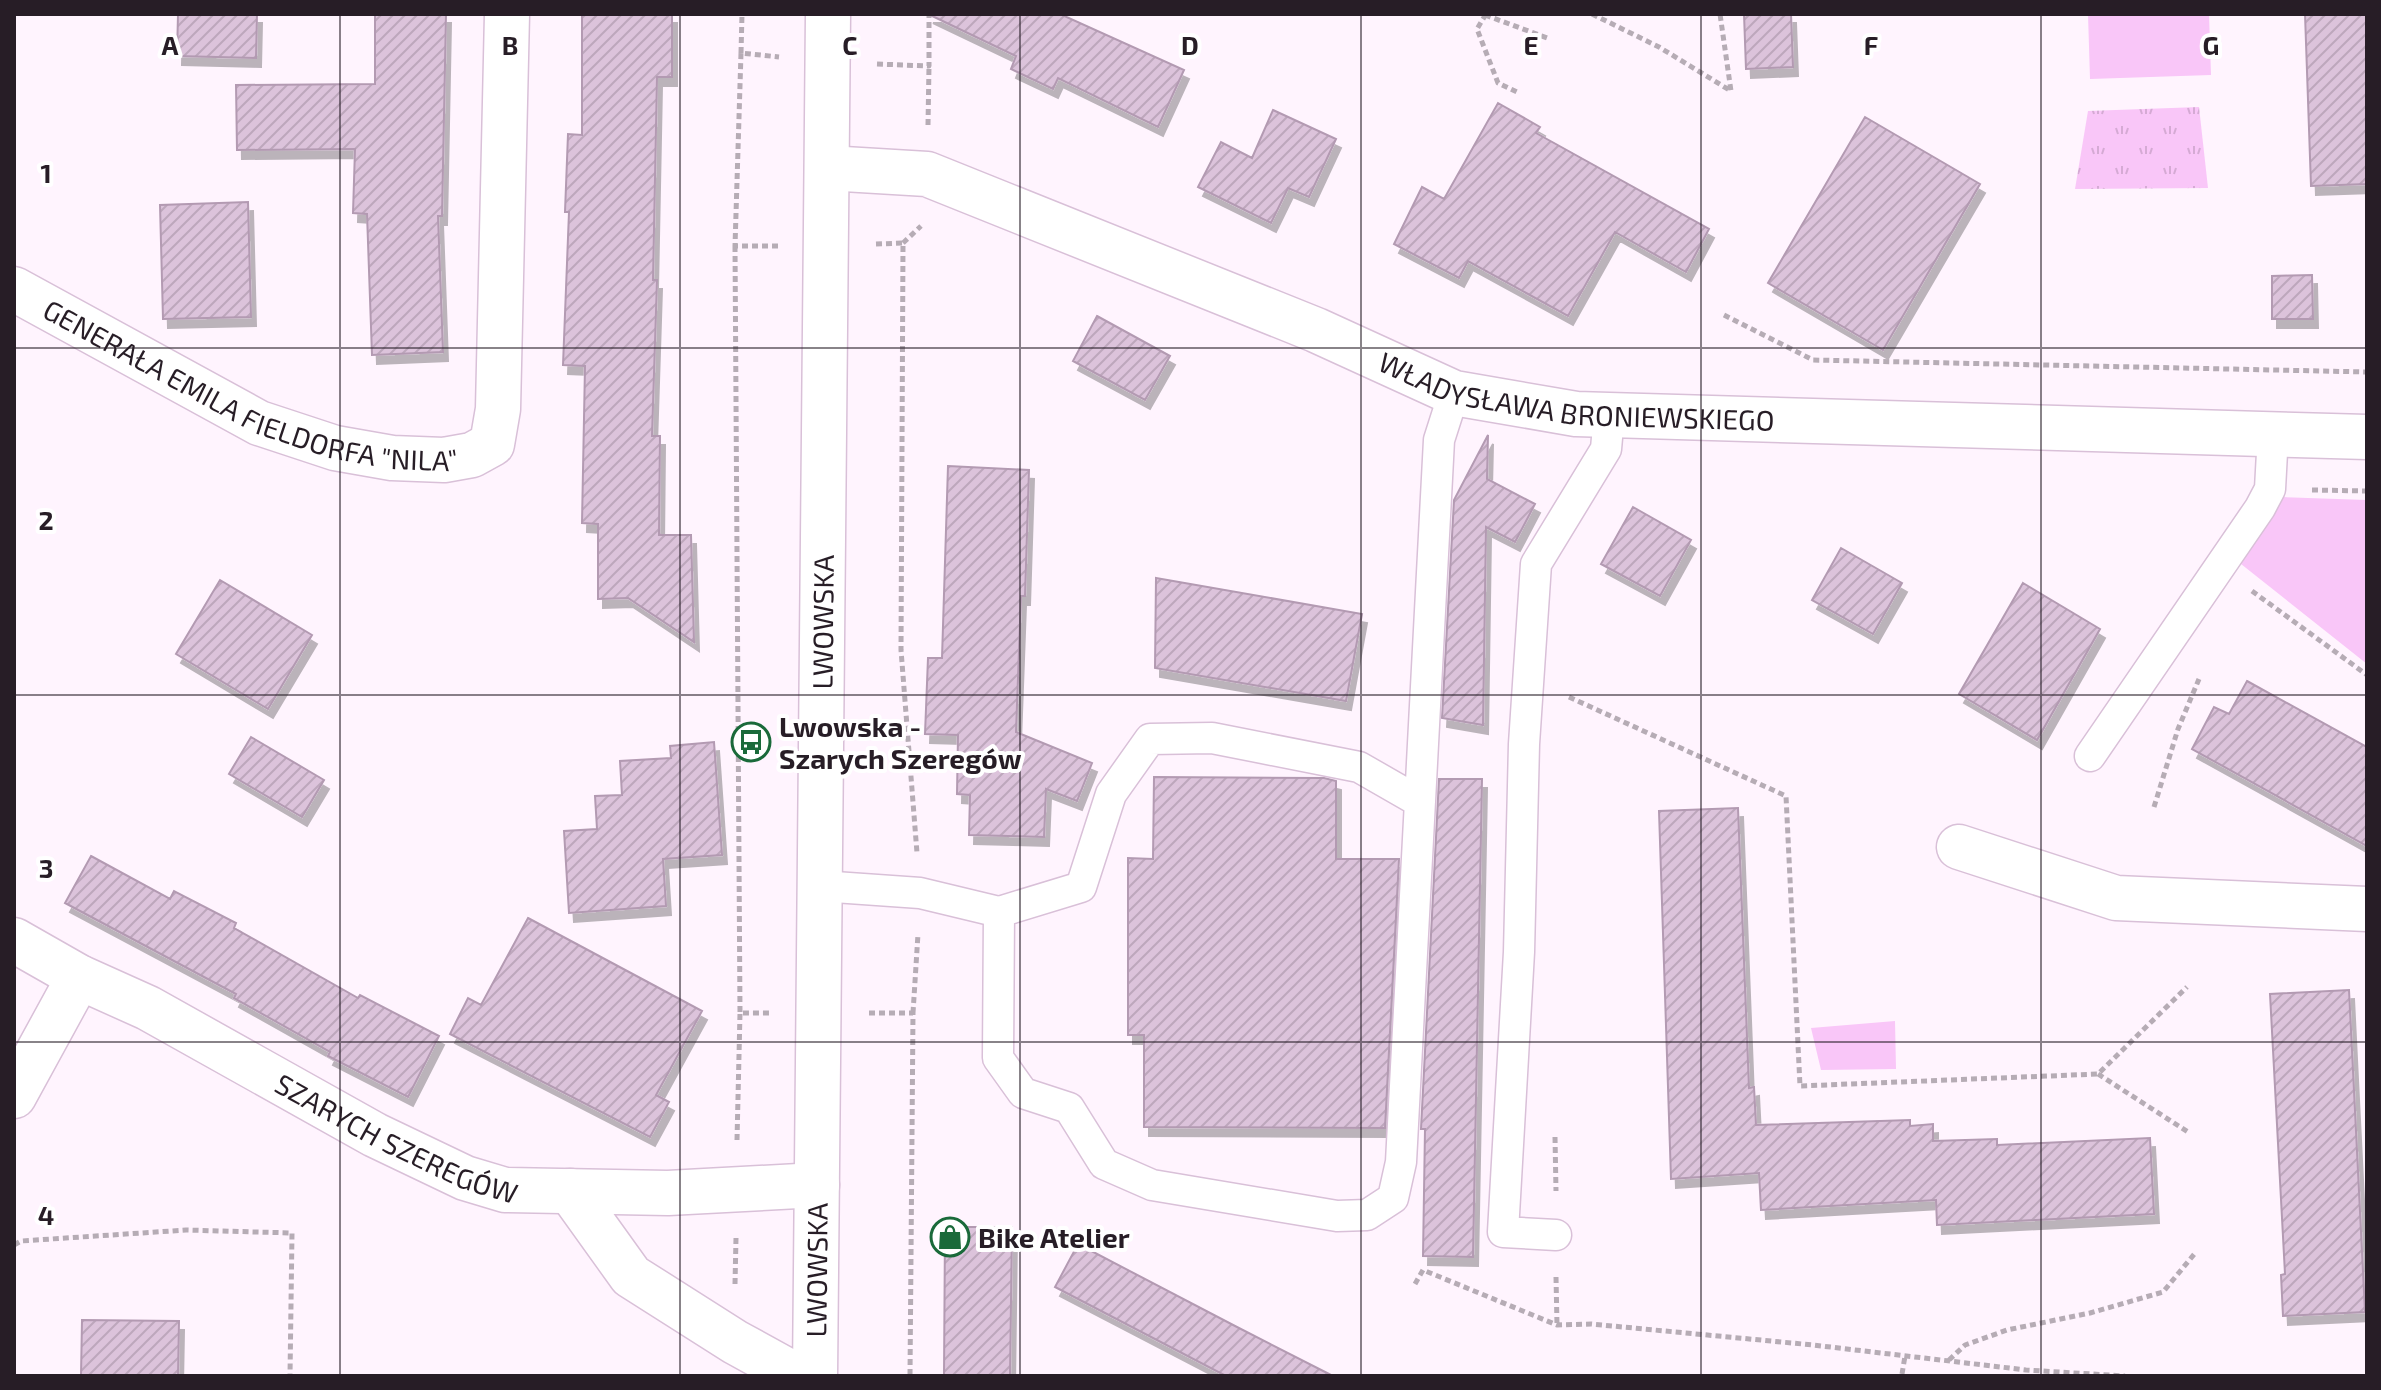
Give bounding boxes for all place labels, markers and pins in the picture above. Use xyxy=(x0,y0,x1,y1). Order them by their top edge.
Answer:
place label: Lwowska - Szarych Szeregów xyxy=(779,709,1022,775)
bus stop icon: Lwowska - Szarych Szeregów xyxy=(730,721,772,763)
shop icon: Bike Atelier xyxy=(929,1216,971,1258)
place label: Bike Atelier xyxy=(978,1220,1130,1254)

